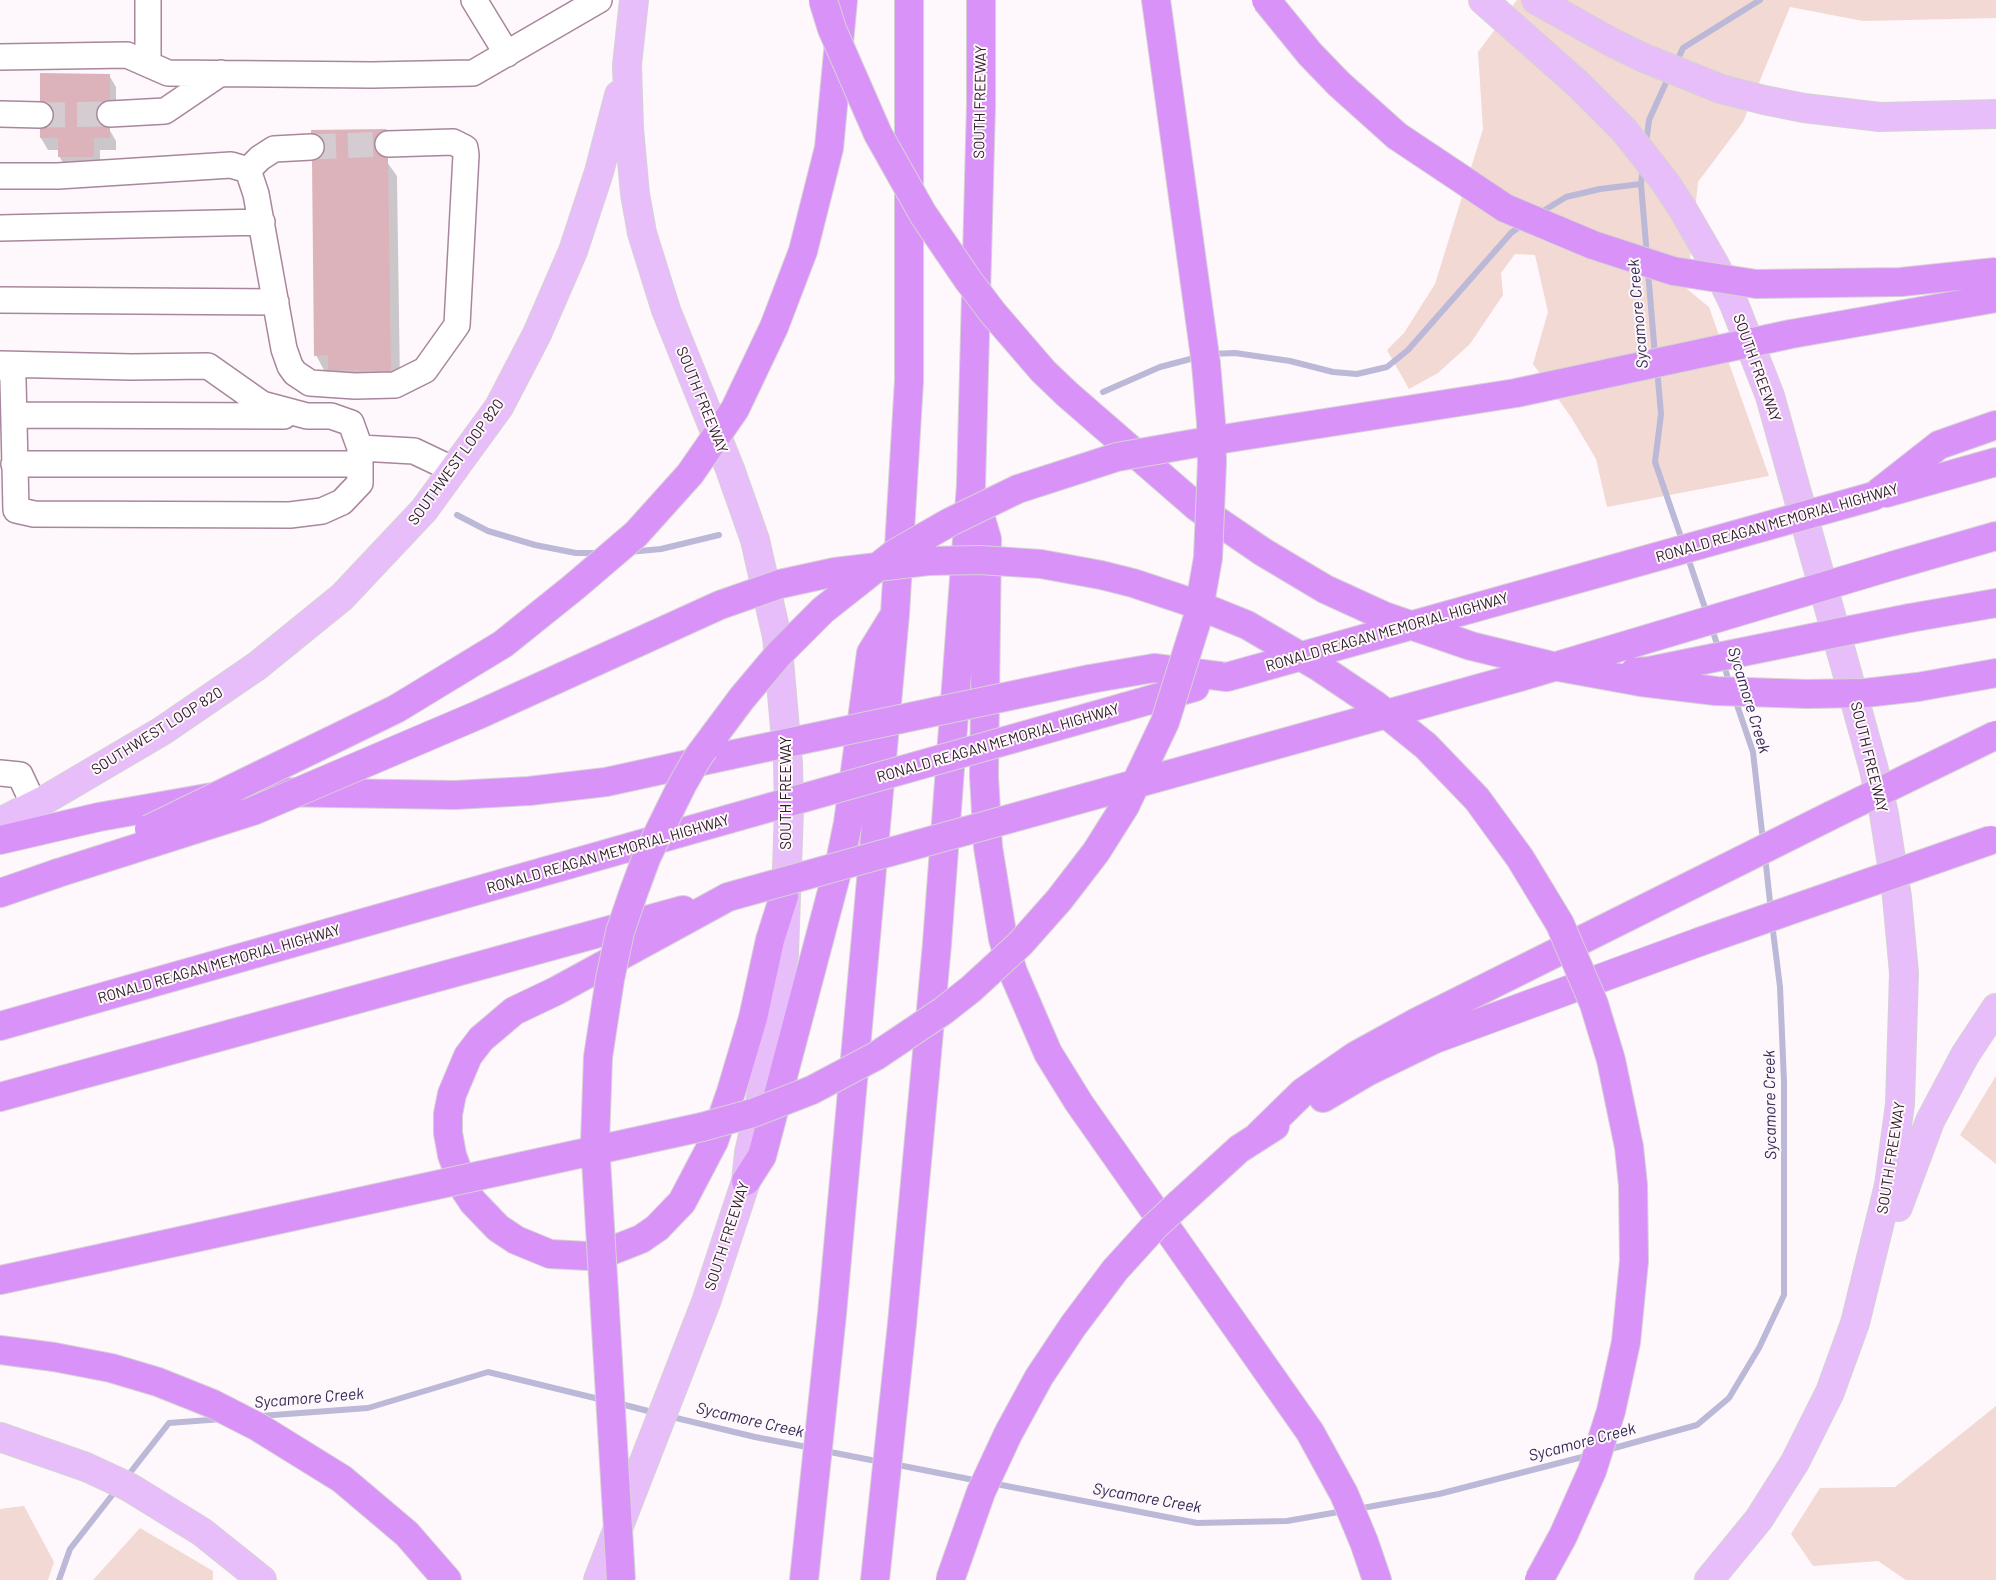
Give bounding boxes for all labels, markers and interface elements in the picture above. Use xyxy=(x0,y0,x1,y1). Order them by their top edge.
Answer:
street label: SOUTH FREEWAY xyxy=(970,45,990,159)
water label: Sycamore Creek xyxy=(1624,258,1652,370)
street label: SOUTH FREEWAY xyxy=(1729,312,1785,424)
street label: SOUTH FREEWAY xyxy=(672,344,732,456)
street label: SOUTHWEST LOOP 820 xyxy=(404,395,508,529)
street label: RONALD REAGAN MEMORIAL HIGHWAY xyxy=(1654,480,1900,566)
street label: RONALD REAGAN MEMORIAL HIGHWAY xyxy=(1264,589,1510,675)
water label: Sycamore Creek xyxy=(1724,645,1774,755)
street label: SOUTHWEST LOOP 820 xyxy=(88,683,226,779)
street label: RONALD REAGAN MEMORIAL HIGHWAY xyxy=(875,700,1121,786)
street label: SOUTH FREEWAY xyxy=(1847,700,1891,814)
street label: SOUTH FREEWAY xyxy=(777,736,795,850)
street label: RONALD REAGAN MEMORIAL HIGHWAY xyxy=(485,811,731,897)
street label: RONALD REAGAN MEMORIAL HIGHWAY xyxy=(96,921,342,1007)
water label: Sycamore Creek xyxy=(1759,1050,1781,1160)
street label: SOUTH FREEWAY xyxy=(1873,1101,1909,1215)
street label: SOUTH FREEWAY xyxy=(701,1179,753,1293)
water label: Sycamore Creek xyxy=(253,1384,365,1412)
water label: Sycamore Creek xyxy=(694,1398,806,1442)
water label: Sycamore Creek xyxy=(1526,1419,1638,1465)
water label: Sycamore Creek xyxy=(1091,1479,1203,1517)

